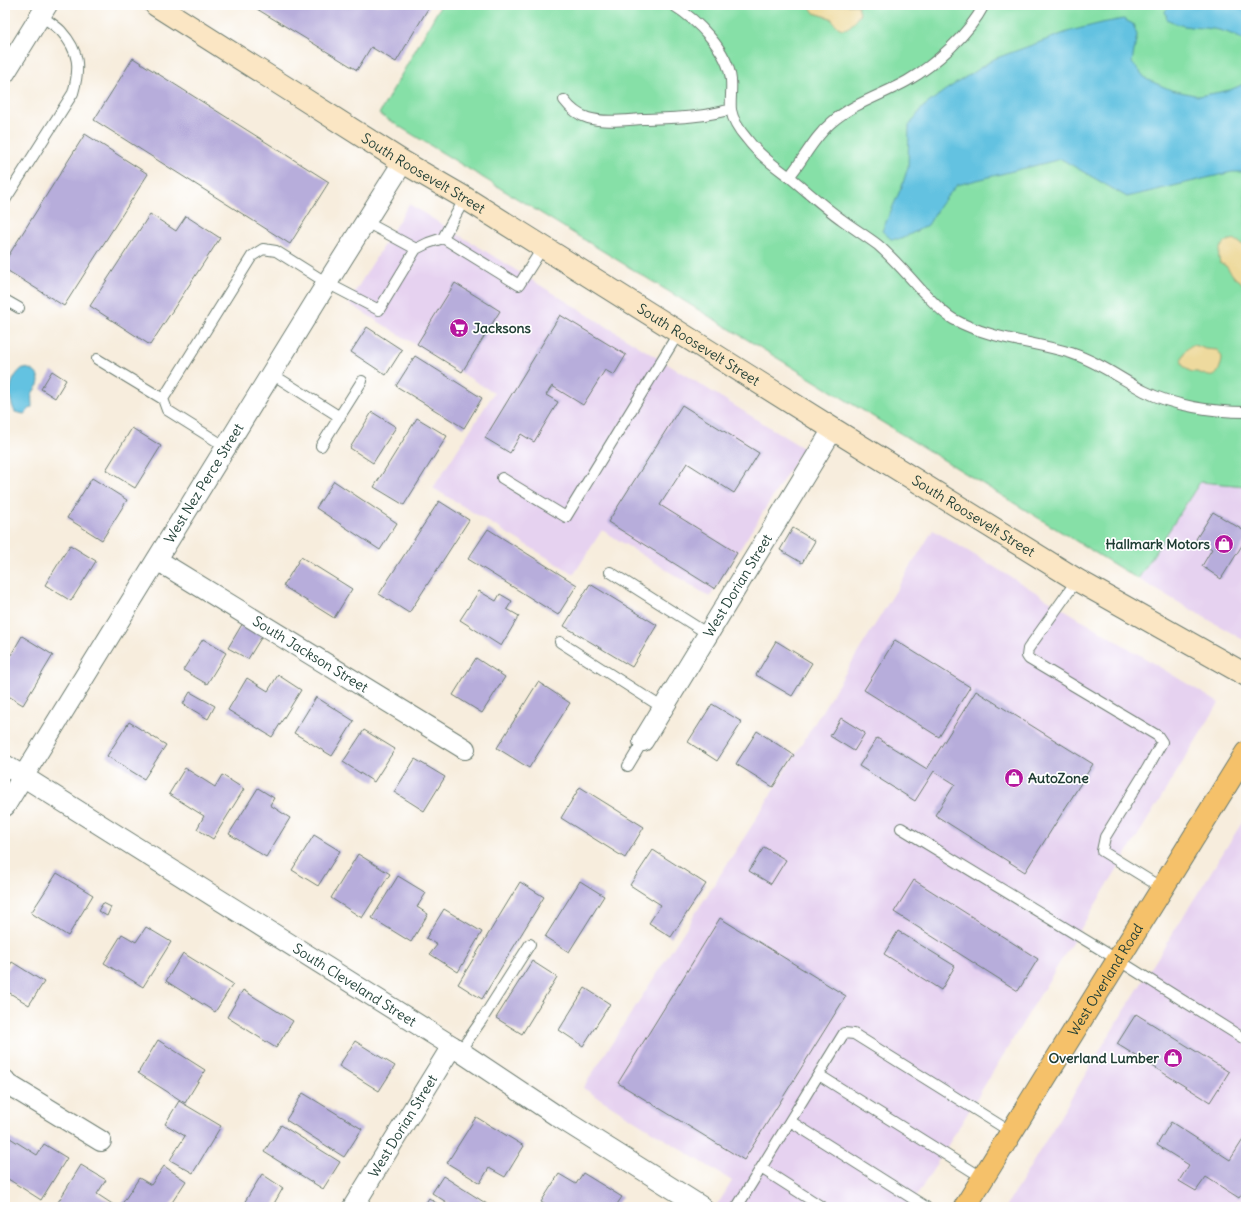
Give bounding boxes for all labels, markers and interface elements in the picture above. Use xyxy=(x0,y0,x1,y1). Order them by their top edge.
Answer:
street label: South Roosevelt Street xyxy=(358,129,489,218)
street label: South Roosevelt Street xyxy=(634,299,763,390)
supermarket icon: Jacksons xyxy=(448,317,470,339)
place label: Jacksons xyxy=(473,319,532,337)
street label: West Nez Perce Street xyxy=(160,420,248,547)
street label: South Roosevelt Street xyxy=(909,471,1039,561)
street label: West Dorian Street xyxy=(699,530,776,641)
shop icon: Hallmark Motors xyxy=(1213,533,1235,555)
place label: Hallmark Motors xyxy=(1106,535,1211,553)
street label: South Jackson Street xyxy=(249,612,372,697)
shop icon: AutoZone xyxy=(1003,767,1025,789)
place label: AutoZone xyxy=(1028,769,1089,787)
street label: West Overland Road xyxy=(1064,920,1147,1039)
street label: South Cleveland Street xyxy=(290,939,420,1030)
shop icon: Overland Lumber xyxy=(1162,1047,1184,1069)
place label: Overland Lumber xyxy=(1048,1049,1159,1067)
street label: West Dorian Street xyxy=(364,1071,441,1181)

